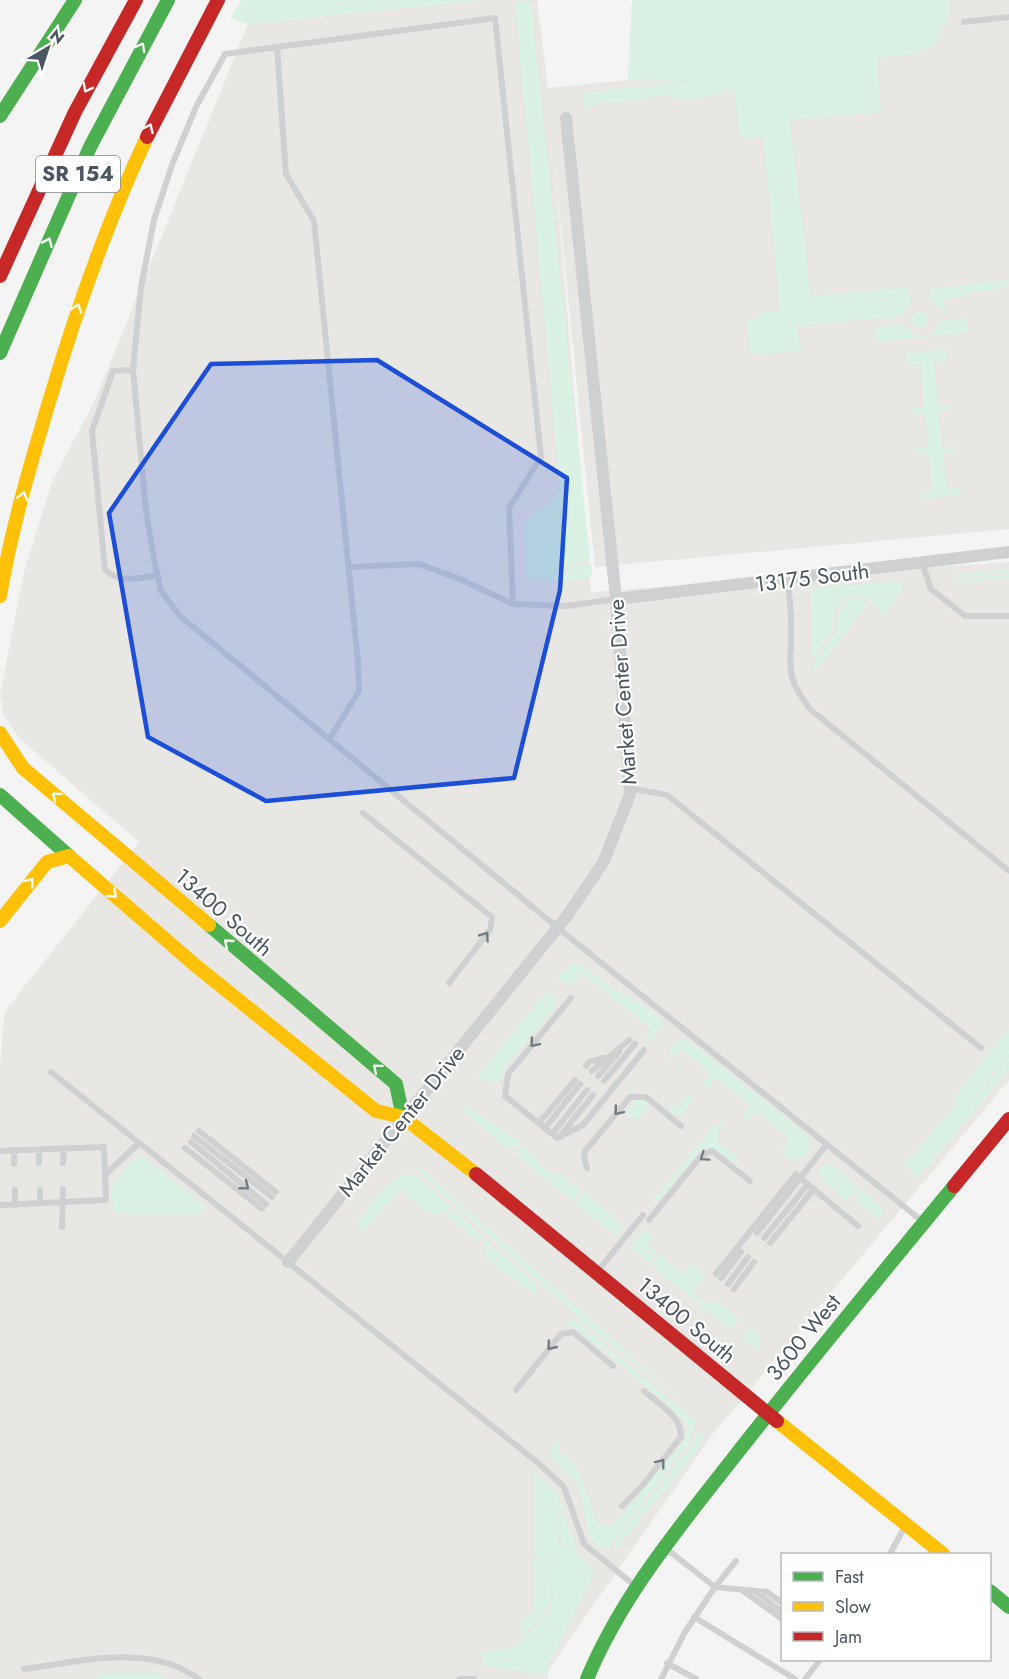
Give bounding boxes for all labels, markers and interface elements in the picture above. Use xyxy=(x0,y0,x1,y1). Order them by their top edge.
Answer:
north arrow xyxy=(18,18,78,78)
text: N xyxy=(45,24,69,50)
one-way arrow xyxy=(134,43,146,53)
one-way arrow xyxy=(83,82,94,92)
one-way arrow xyxy=(142,123,154,134)
road number: SR 154 xyxy=(36,156,120,192)
one-way arrow xyxy=(41,237,53,248)
one-way arrow xyxy=(69,303,82,314)
one-way arrow xyxy=(15,491,28,501)
street label: 13175 South xyxy=(753,554,871,600)
street label: Market Center Drive xyxy=(600,598,644,786)
one-way arrow xyxy=(52,792,63,803)
street label: 13400 South xyxy=(168,860,280,964)
one-way arrow xyxy=(23,877,34,888)
one-way arrow xyxy=(106,887,117,898)
one-way arrow xyxy=(478,932,489,943)
one-way arrow xyxy=(224,939,235,950)
one-way arrow xyxy=(530,1036,541,1047)
street label: Market Center Drive xyxy=(330,1039,472,1203)
one-way arrow xyxy=(373,1065,384,1076)
one-way arrow xyxy=(615,1104,626,1115)
one-way arrow xyxy=(699,1150,710,1161)
one-way arrow xyxy=(238,1178,249,1189)
street label: 13400 South xyxy=(631,1269,743,1371)
street label: 3600 West xyxy=(758,1286,848,1387)
one-way arrow xyxy=(548,1339,559,1350)
one-way arrow xyxy=(653,1458,664,1469)
legend xyxy=(781,1553,991,1661)
text: Fast xyxy=(835,1564,864,1590)
text: Slow xyxy=(835,1594,872,1620)
text: Jam xyxy=(833,1624,862,1650)

